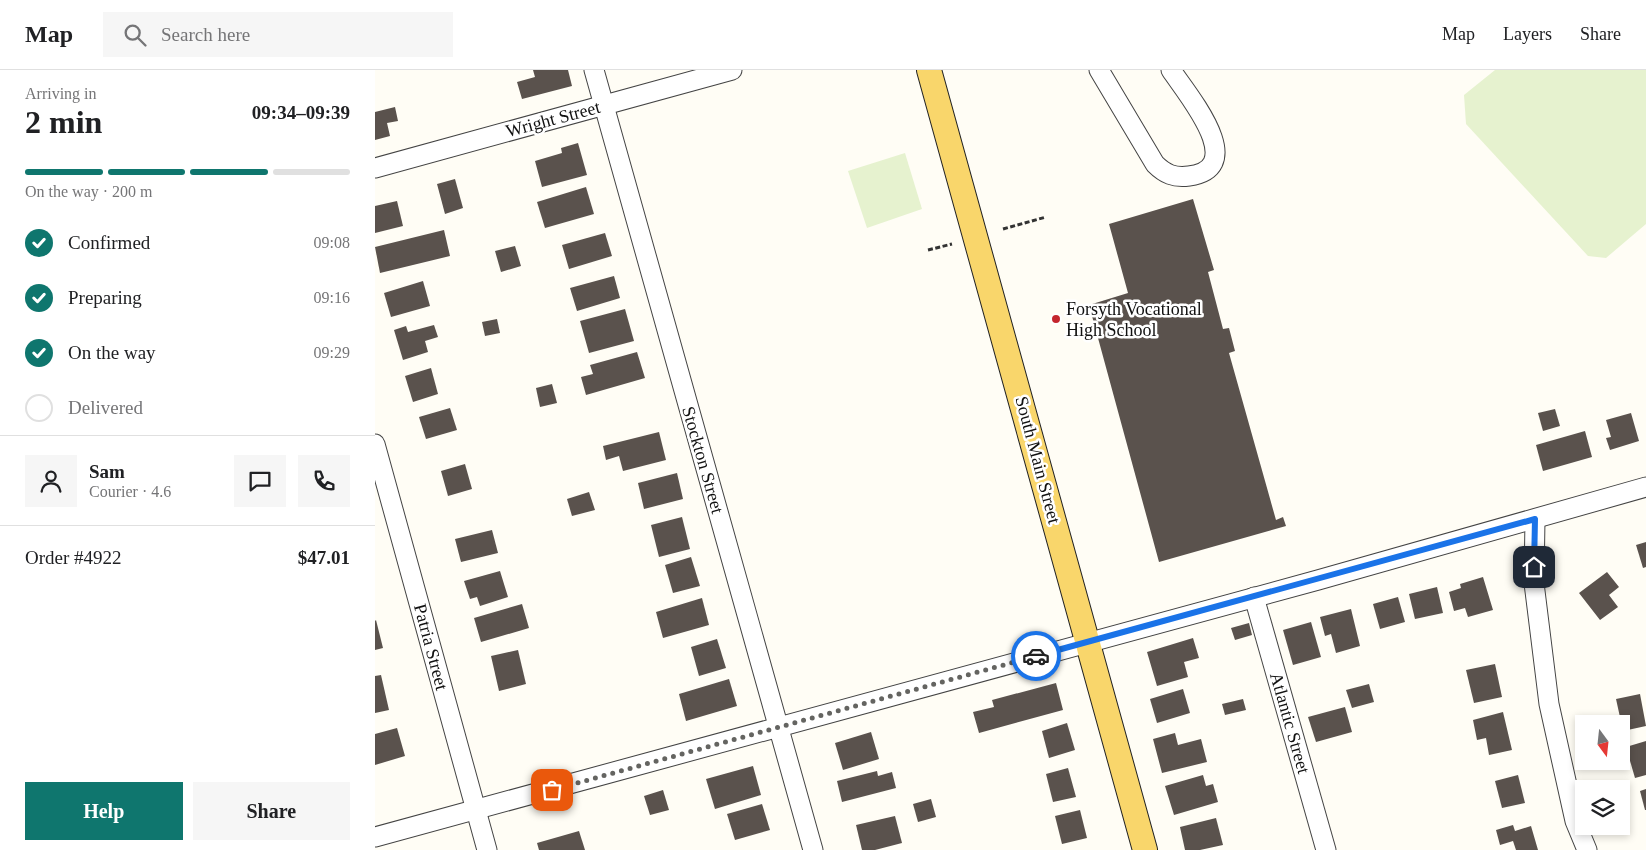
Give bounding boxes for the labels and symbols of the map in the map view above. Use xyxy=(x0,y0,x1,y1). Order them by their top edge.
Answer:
street label: Wright Street xyxy=(504,97,602,141)
place label: Forsyth Vocational High School xyxy=(1066,299,1202,340)
marker: Forsyth Vocational High School xyxy=(1050,313,1062,325)
street label: South Main Street xyxy=(1011,394,1065,526)
street label: Stockton Street xyxy=(678,404,728,516)
pin xyxy=(1513,546,1555,588)
street label: Patria Street xyxy=(410,602,452,692)
courier xyxy=(1011,631,1061,681)
street label: Atlantic Street xyxy=(1266,670,1314,776)
north arrow xyxy=(1575,715,1630,770)
pin xyxy=(531,769,573,811)

